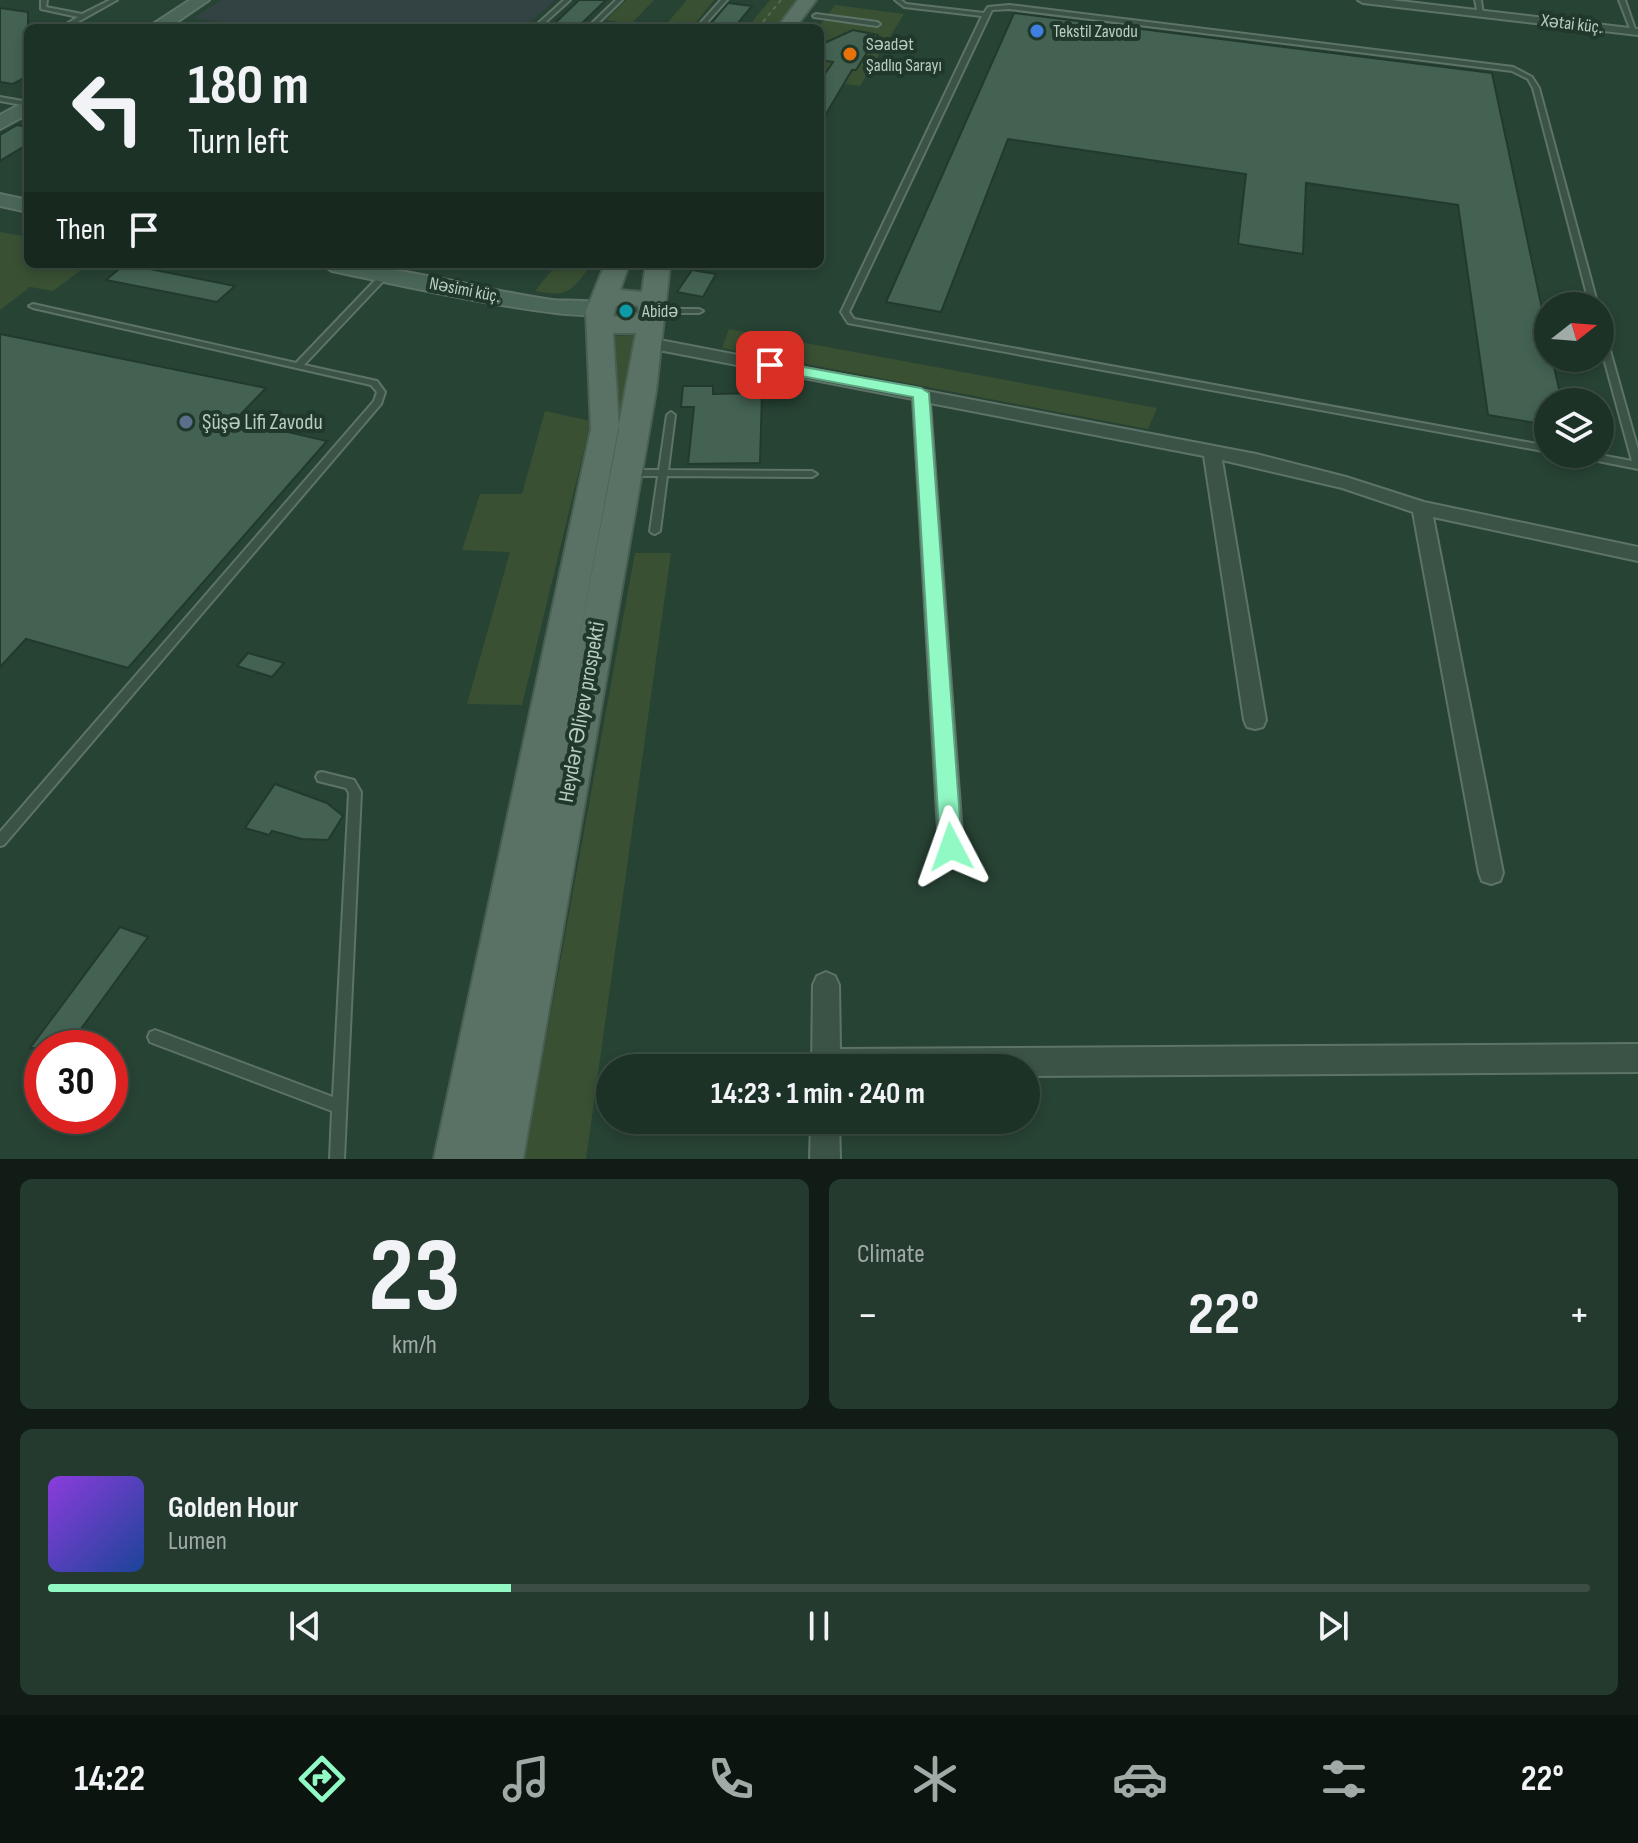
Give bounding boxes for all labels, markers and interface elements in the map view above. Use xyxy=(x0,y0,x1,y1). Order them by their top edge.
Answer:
street label: Xətai küç. xyxy=(1539,10,1604,38)
place label: Tekstil Zavodu xyxy=(1053,21,1138,42)
marker: Tekstil Zavodu xyxy=(1028,22,1046,40)
place label: Səadət Şadlıq Sarayı xyxy=(866,34,942,76)
marker: Səadət Şadlıq Sarayı xyxy=(841,45,859,63)
text: 180 m xyxy=(188,53,309,120)
icon: left xyxy=(56,56,160,160)
text: Turn left xyxy=(188,121,289,164)
icon: arrive xyxy=(122,208,166,252)
text: Then xyxy=(56,212,106,248)
street label: Nəsimi küç. xyxy=(428,273,502,307)
north arrow xyxy=(1534,292,1614,372)
map controls xyxy=(1534,292,1614,468)
place label: Abidə xyxy=(641,301,678,322)
marker: Abidə xyxy=(617,302,635,320)
pin xyxy=(736,331,804,399)
icon: arrive xyxy=(748,343,792,387)
button: layers xyxy=(1534,388,1614,468)
place label: Şüşə Lifi Zavodu xyxy=(202,409,323,436)
marker: Şüşə Lifi Zavodu xyxy=(177,413,195,431)
street label: Heydər Əliyev prospekti xyxy=(553,620,611,804)
position arrow xyxy=(909,805,993,889)
speed limit sign: 30 xyxy=(24,1030,128,1134)
text: 14:23 · 1 min · 240 m xyxy=(711,1076,925,1112)
text: 23 xyxy=(368,1215,461,1340)
text: Climate xyxy=(857,1239,925,1270)
text: 22° xyxy=(1188,1279,1259,1351)
text: − xyxy=(857,1289,879,1342)
text: + xyxy=(1568,1289,1590,1342)
text: km/h xyxy=(392,1330,437,1361)
text: Golden Hour xyxy=(168,1490,298,1526)
text: Lumen xyxy=(168,1526,227,1557)
icon: previous xyxy=(283,1604,327,1648)
icon: pause xyxy=(797,1604,841,1648)
icon: next xyxy=(1311,1604,1355,1648)
icon: directions xyxy=(294,1751,350,1807)
icon: music xyxy=(498,1751,554,1807)
icon: phone xyxy=(703,1751,759,1807)
icon: climate xyxy=(907,1751,963,1807)
icon: car xyxy=(1112,1751,1168,1807)
icon: filters xyxy=(1316,1751,1372,1807)
text: 14:22 xyxy=(74,1758,145,1801)
text: 22° xyxy=(1521,1758,1564,1801)

